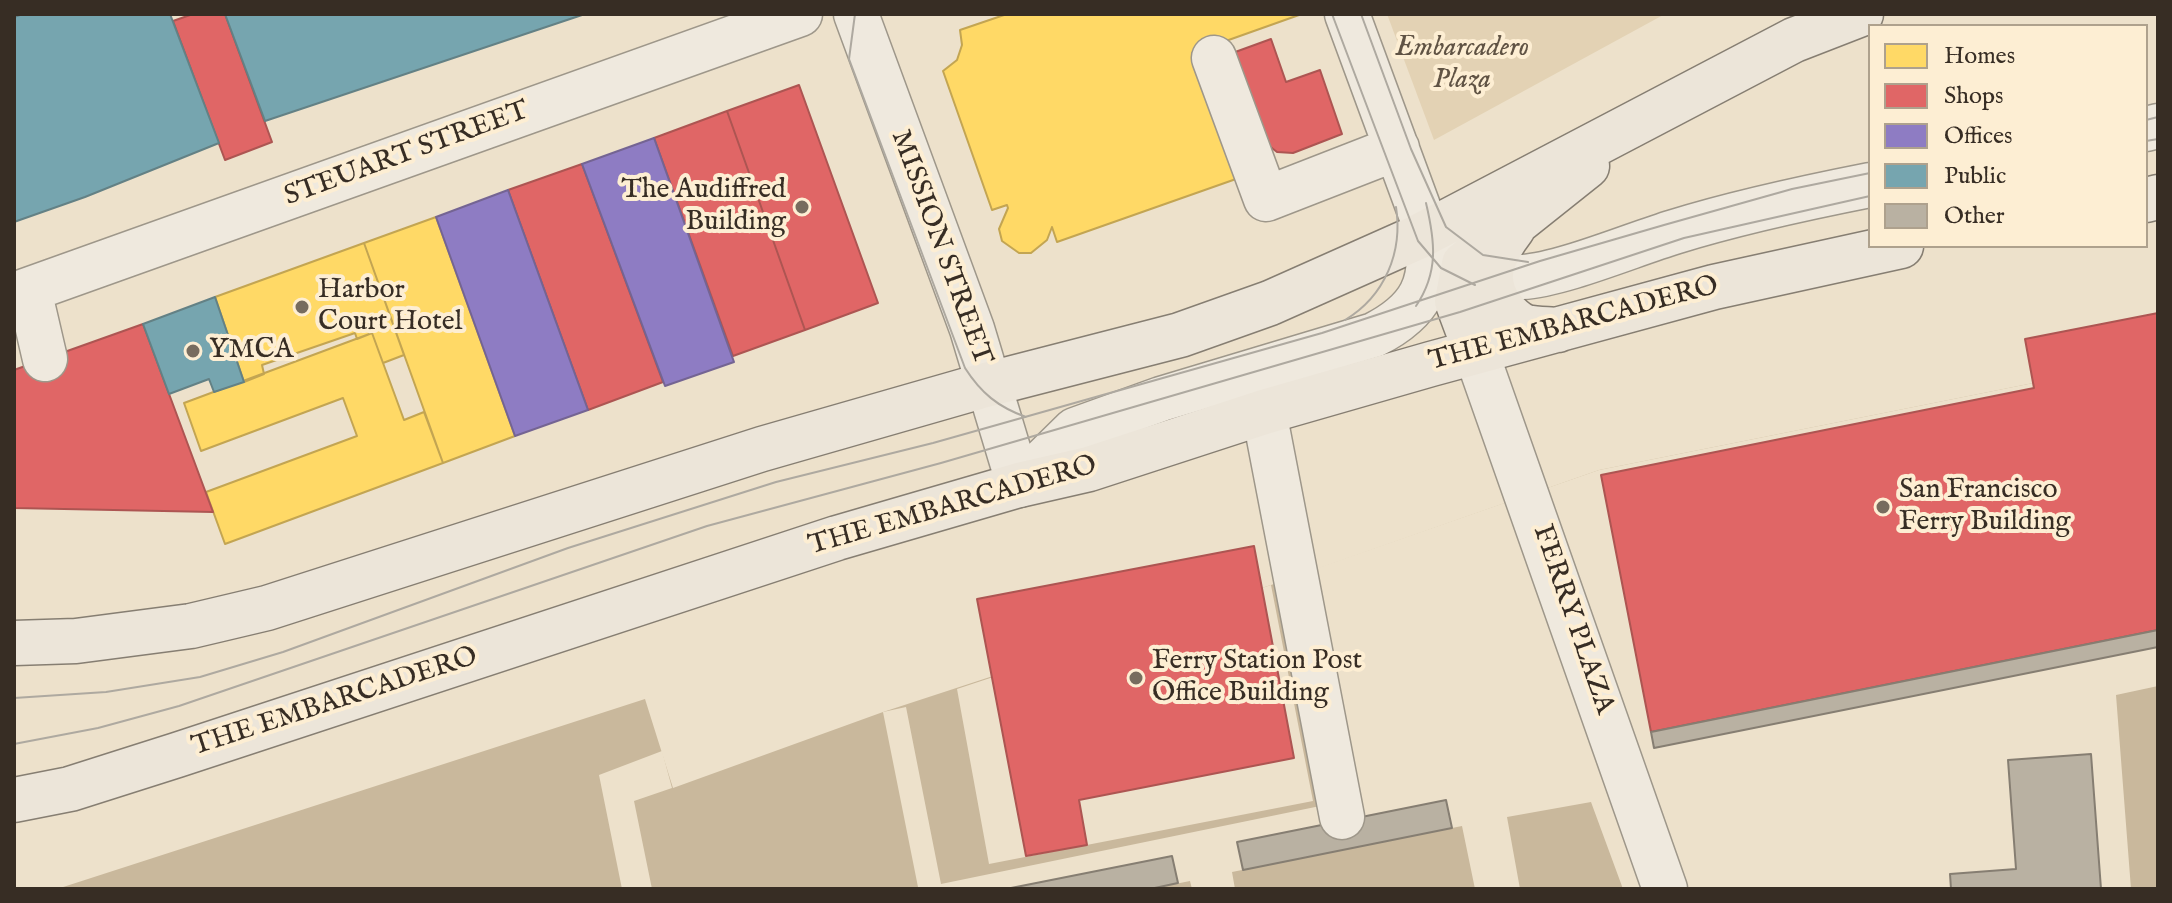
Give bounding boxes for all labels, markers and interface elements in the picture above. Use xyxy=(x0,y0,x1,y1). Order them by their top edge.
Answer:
legend xyxy=(1868,24,2148,248)
park label: Embarcadero Plaza xyxy=(1395,32,1529,98)
text: Homes xyxy=(1944,41,2015,72)
text: Shops xyxy=(1944,81,2003,112)
street label: STEUART STREET xyxy=(280,95,534,215)
text: Offices xyxy=(1944,121,2012,152)
street label: MISSION STREET xyxy=(882,126,998,370)
text: Public xyxy=(1944,161,2006,192)
place label: The Audiffred Building xyxy=(621,174,786,240)
marker: The Audiffred Building xyxy=(793,198,811,216)
text: Other xyxy=(1944,201,2005,232)
street label: THE EMBARCADERO xyxy=(1426,270,1722,380)
place label: Harbor Court Hotel xyxy=(318,274,462,340)
marker: Harbor Court Hotel xyxy=(293,298,311,316)
place label: YMCA xyxy=(209,334,293,368)
marker: YMCA xyxy=(184,342,202,360)
street label: THE EMBARCADERO xyxy=(805,450,1101,564)
place label: San Francisco Ferry Building xyxy=(1899,474,2070,540)
marker: San Francisco Ferry Building xyxy=(1874,498,1892,516)
street label: FERRY PLAZA xyxy=(1524,521,1620,719)
street label: THE EMBARCADERO xyxy=(188,641,482,765)
place label: Ferry Station Post Office Building xyxy=(1152,645,1362,711)
marker: Ferry Station Post Office Building xyxy=(1127,669,1145,687)

